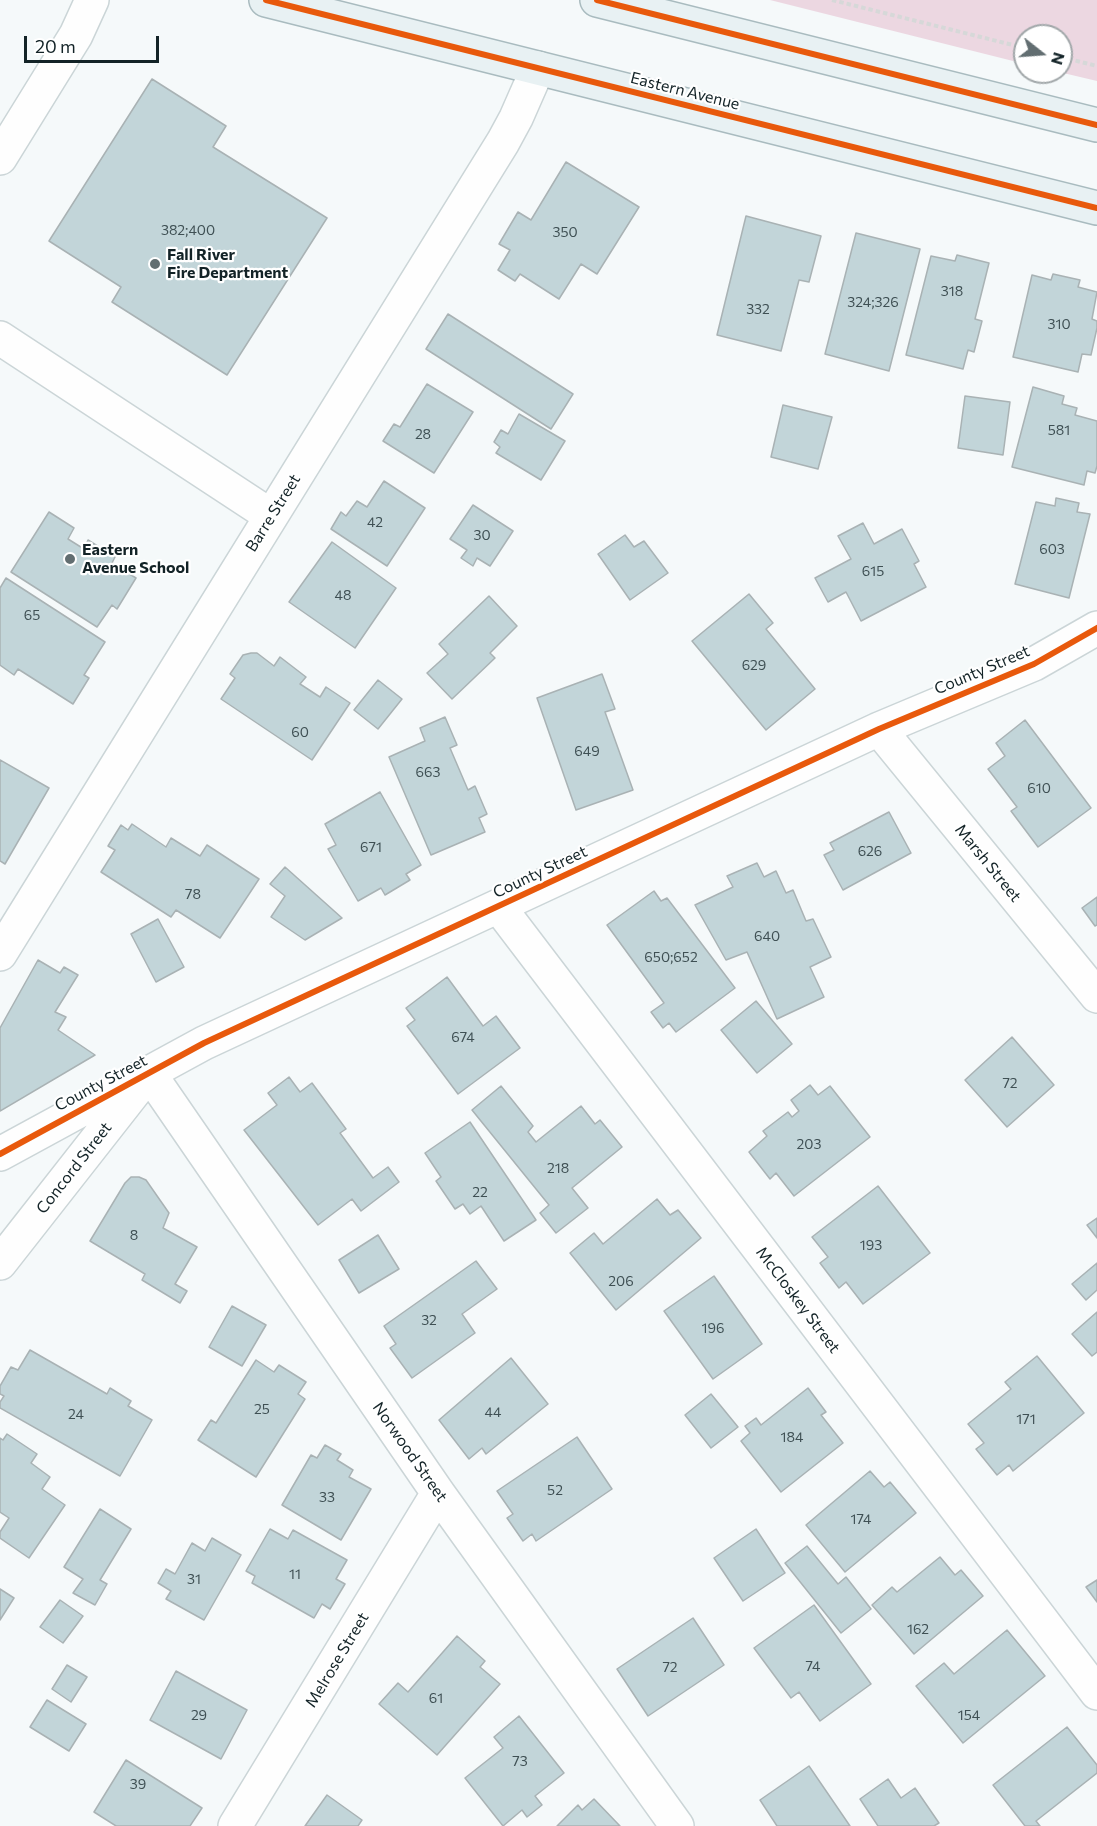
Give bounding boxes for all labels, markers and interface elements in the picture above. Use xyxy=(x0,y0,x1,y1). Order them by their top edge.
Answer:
scale bar xyxy=(27,24,162,62)
north arrow xyxy=(1013,24,1073,84)
text: 20 m xyxy=(35,35,76,57)
text: N xyxy=(1048,50,1070,67)
street label: Eastern Avenue xyxy=(628,68,742,114)
house number: 382;400 xyxy=(161,222,215,238)
house number: 350 xyxy=(552,224,578,240)
place label: Fall River Fire Department xyxy=(167,245,288,283)
marker: Fall River Fire Department xyxy=(148,257,162,271)
house number: 318 xyxy=(941,283,963,299)
house number: 324;326 xyxy=(847,294,899,310)
house number: 332 xyxy=(746,301,770,317)
house number: 310 xyxy=(1047,316,1071,332)
house number: 581 xyxy=(1048,422,1070,438)
house number: 28 xyxy=(415,426,431,442)
street label: Barre Street xyxy=(242,471,304,555)
house number: 42 xyxy=(367,514,383,530)
house number: 30 xyxy=(473,527,491,543)
place label: Eastern Avenue School xyxy=(82,540,189,578)
house number: 603 xyxy=(1039,541,1065,557)
marker: Eastern Avenue School xyxy=(63,552,77,566)
house number: 615 xyxy=(862,563,884,579)
house number: 48 xyxy=(335,587,351,603)
house number: 65 xyxy=(24,607,40,623)
street label: County Street xyxy=(931,641,1033,699)
house number: 629 xyxy=(742,657,766,673)
house number: 60 xyxy=(291,724,309,740)
house number: 649 xyxy=(574,743,600,759)
house number: 663 xyxy=(416,764,440,780)
house number: 610 xyxy=(1027,780,1051,796)
street label: Marsh Street xyxy=(951,820,1025,906)
house number: 671 xyxy=(360,839,382,855)
street label: County Street xyxy=(490,842,590,902)
house number: 626 xyxy=(858,843,882,859)
house number: 78 xyxy=(185,886,201,902)
house number: 640 xyxy=(754,928,780,944)
house number: 650;652 xyxy=(644,949,698,965)
house number: 674 xyxy=(451,1029,475,1045)
street label: County Street xyxy=(52,1051,150,1115)
house number: 72 xyxy=(1002,1075,1018,1091)
street label: Concord Street xyxy=(32,1118,116,1218)
house number: 203 xyxy=(797,1136,821,1152)
house number: 218 xyxy=(547,1160,569,1176)
house number: 22 xyxy=(472,1184,488,1200)
house number: 8 xyxy=(130,1227,138,1243)
house number: 193 xyxy=(860,1237,882,1253)
street label: McCloskey Street xyxy=(752,1243,844,1357)
house number: 206 xyxy=(608,1273,634,1289)
house number: 32 xyxy=(421,1312,437,1328)
house number: 196 xyxy=(702,1320,724,1336)
street label: Norwood Street xyxy=(369,1398,451,1506)
house number: 25 xyxy=(254,1401,270,1417)
house number: 44 xyxy=(485,1404,501,1420)
house number: 24 xyxy=(68,1406,84,1422)
house number: 171 xyxy=(1016,1411,1036,1427)
house number: 184 xyxy=(781,1429,803,1445)
house number: 52 xyxy=(547,1482,563,1498)
house number: 33 xyxy=(319,1489,335,1505)
house number: 174 xyxy=(851,1511,871,1527)
house number: 11 xyxy=(289,1566,301,1582)
house number: 31 xyxy=(187,1571,201,1587)
street label: Melrose Street xyxy=(301,1609,373,1711)
house number: 162 xyxy=(907,1621,929,1637)
house number: 74 xyxy=(806,1658,820,1674)
house number: 72 xyxy=(662,1659,678,1675)
house number: 61 xyxy=(429,1690,443,1706)
house number: 29 xyxy=(191,1707,207,1723)
house number: 154 xyxy=(958,1707,980,1723)
house number: 73 xyxy=(512,1753,528,1769)
house number: 39 xyxy=(130,1776,146,1792)

